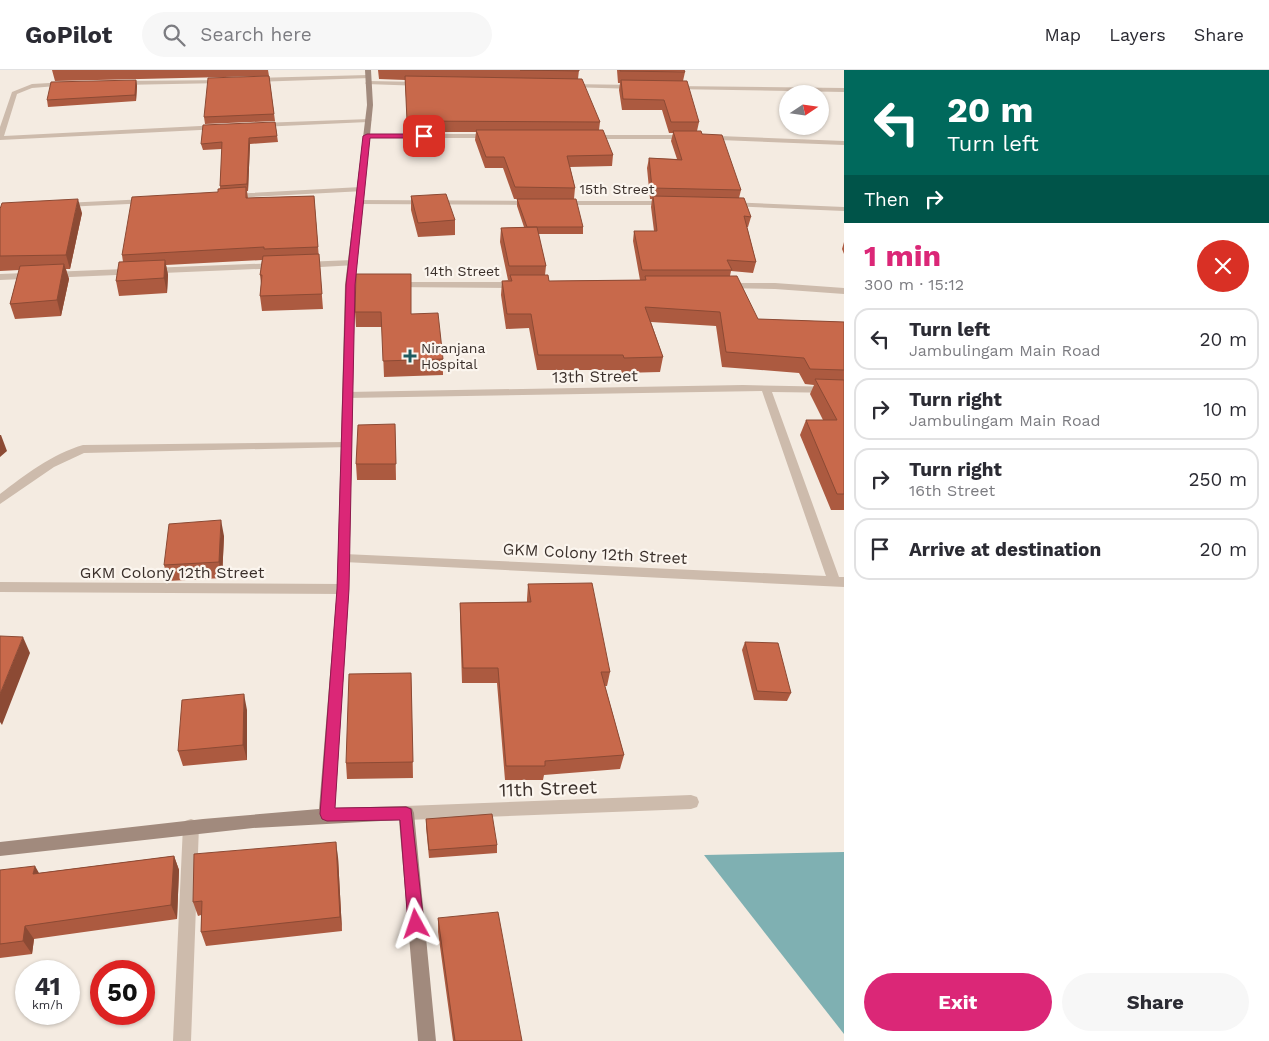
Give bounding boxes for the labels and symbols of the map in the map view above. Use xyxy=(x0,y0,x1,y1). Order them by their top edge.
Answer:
north arrow xyxy=(779,85,829,135)
pin xyxy=(403,115,445,157)
street label: 15th Street xyxy=(579,181,655,197)
street label: 14th Street xyxy=(424,263,500,279)
place label: Niranjana Hospital xyxy=(421,340,485,372)
marker: Niranjana Hospital xyxy=(403,349,417,363)
street label: 13th Street xyxy=(552,366,638,387)
street label: GKM Colony 12th Street xyxy=(502,539,688,568)
street label: GKM Colony 12th Street xyxy=(80,563,265,582)
street label: 11th Street xyxy=(499,775,598,802)
position arrow xyxy=(389,897,441,949)
speed limit sign: 50 xyxy=(90,960,155,1025)

